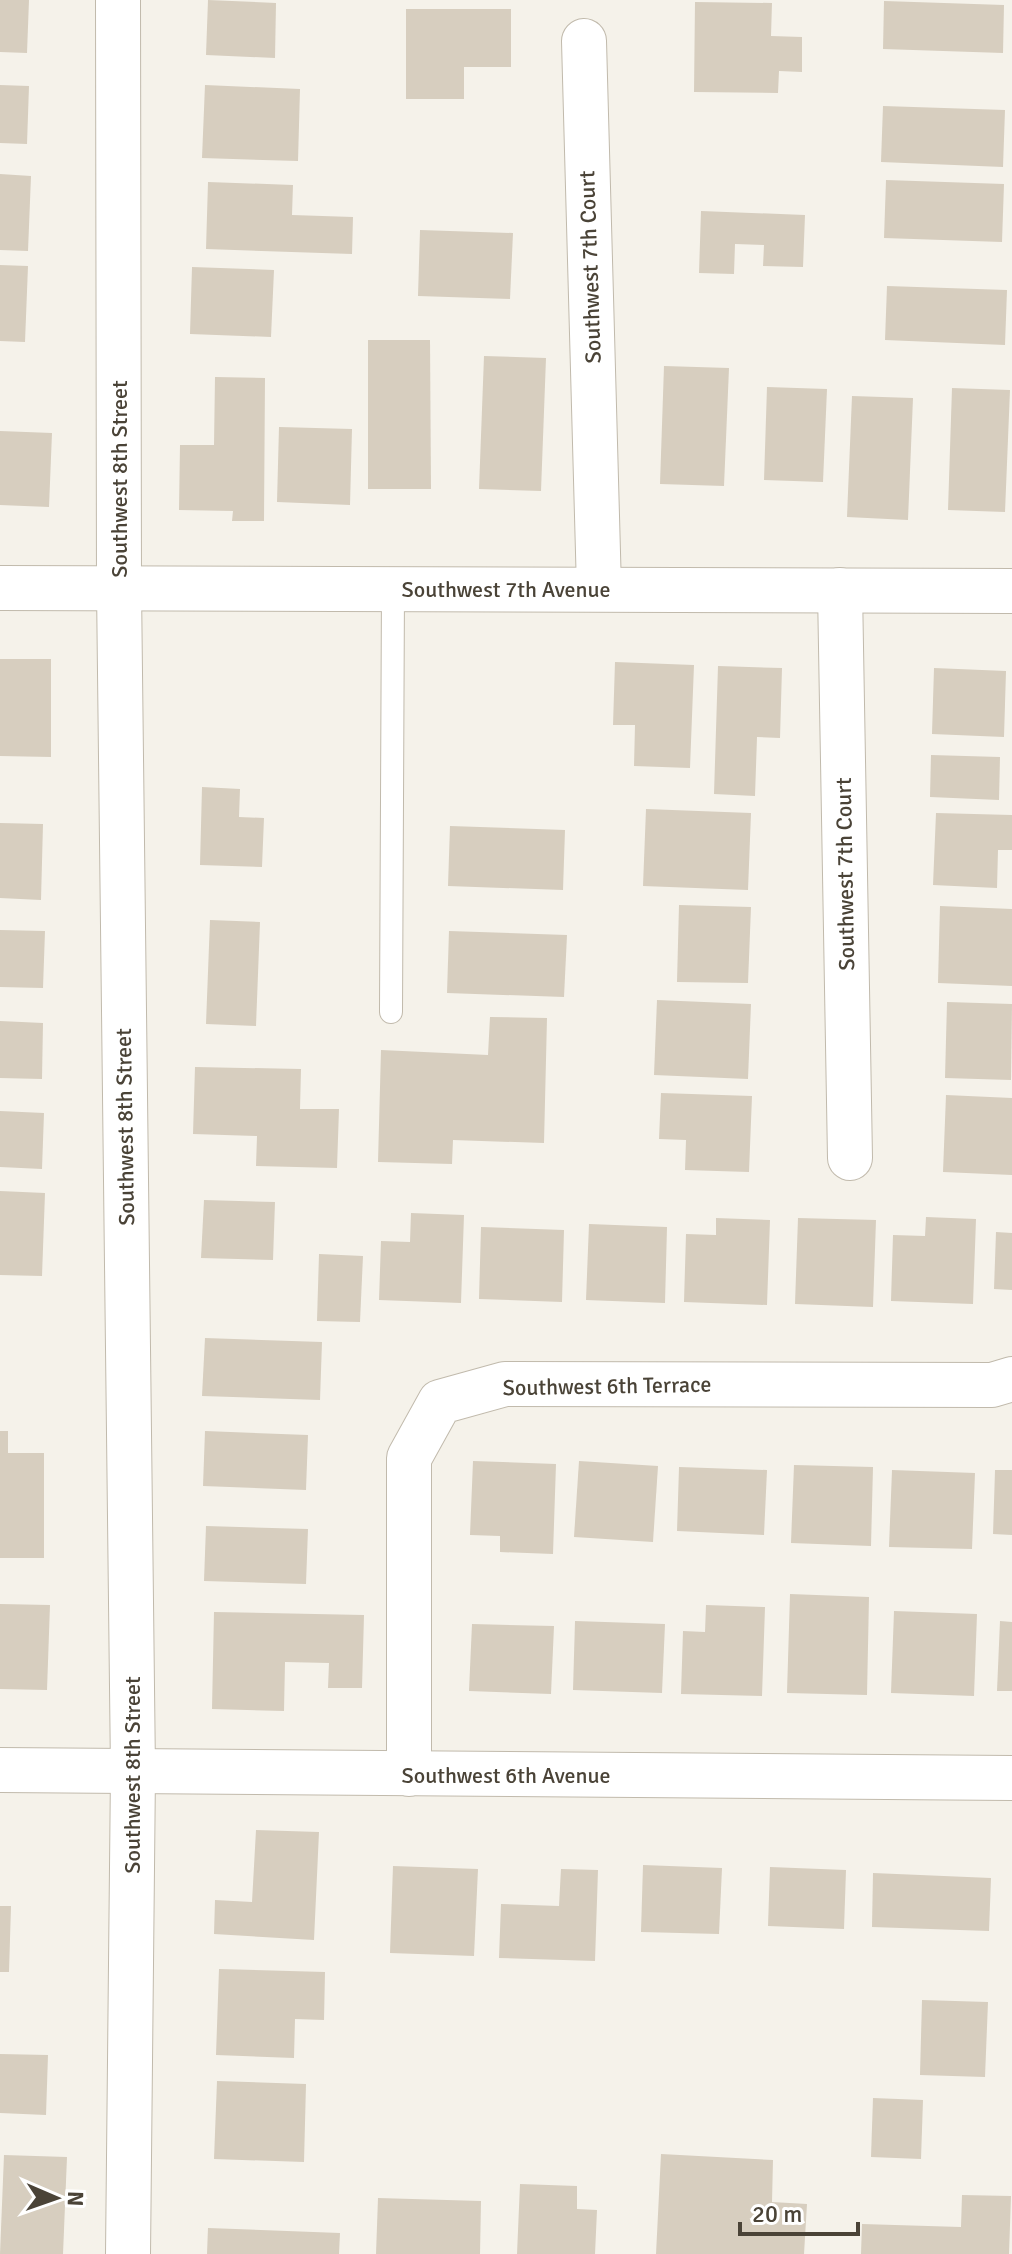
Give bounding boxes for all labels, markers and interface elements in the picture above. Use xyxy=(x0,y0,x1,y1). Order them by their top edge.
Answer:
street label: Southwest 7th Court xyxy=(573,170,607,364)
street label: Southwest 8th Street xyxy=(106,380,133,578)
street label: Southwest 7th Avenue xyxy=(401,576,611,603)
street label: Southwest 7th Court xyxy=(830,777,860,971)
street label: Southwest 8th Street xyxy=(110,1028,140,1226)
street label: Southwest 6th Terrace xyxy=(502,1371,712,1401)
street label: Southwest 8th Street xyxy=(119,1676,146,1874)
street label: Southwest 6th Avenue xyxy=(401,1762,611,1789)
north arrow xyxy=(16,2158,96,2238)
scale bar xyxy=(740,2186,858,2236)
text: N xyxy=(62,2191,89,2207)
text: 20 m xyxy=(752,2199,802,2229)

